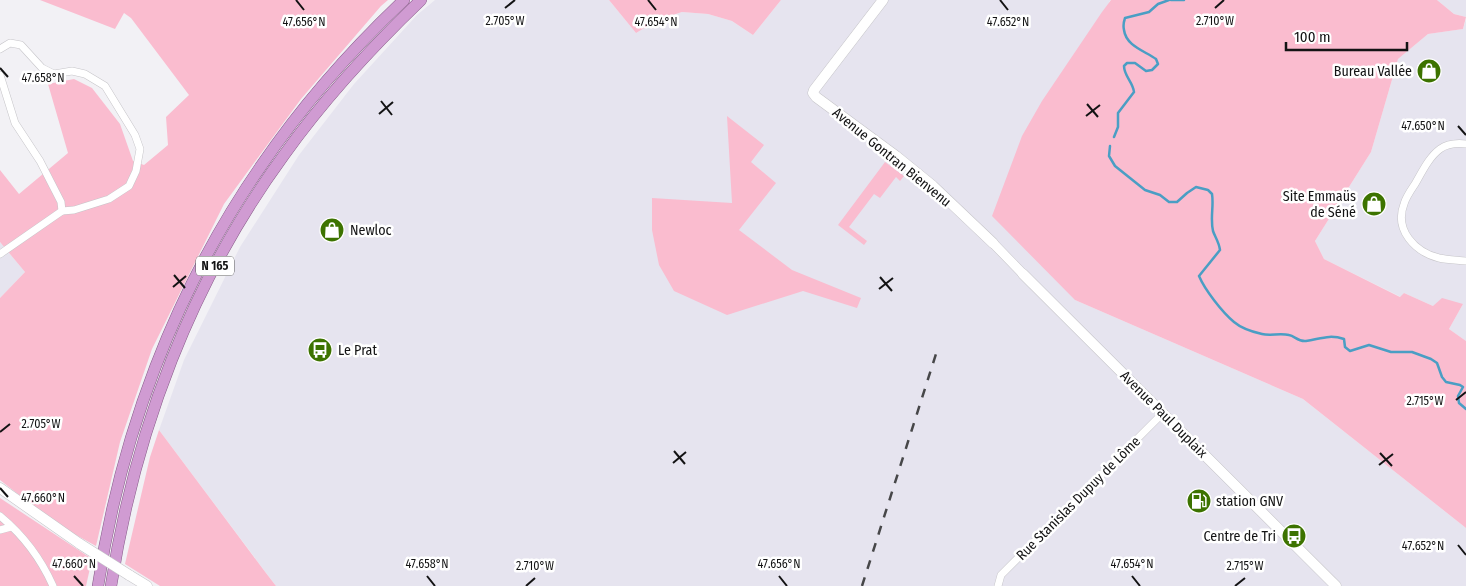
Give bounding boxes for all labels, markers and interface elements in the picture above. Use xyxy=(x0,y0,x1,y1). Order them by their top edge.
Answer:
text: 2.705°W xyxy=(486,14,524,28)
text: 2.710°W xyxy=(1196,14,1234,28)
text: 47.656°N xyxy=(282,15,326,29)
text: 47.654°N xyxy=(635,15,677,29)
text: 47.652°N xyxy=(987,15,1029,29)
scale bar xyxy=(1286,20,1407,52)
text: 100 m xyxy=(1294,28,1331,46)
shop icon: Bureau Vallée xyxy=(1416,58,1442,84)
place label: Bureau Vallée xyxy=(1334,63,1412,80)
text: 47.658°N xyxy=(21,71,65,85)
street label: Avenue Gontran Bienvenu xyxy=(829,104,954,211)
text: 47.650°N xyxy=(1401,119,1445,133)
place label: Site Emmaüs de Séné xyxy=(1283,188,1356,221)
shop icon: Site Emmaüs de Séné xyxy=(1361,191,1387,217)
shop icon: Newloc xyxy=(319,217,345,243)
place label: Newloc xyxy=(350,222,392,239)
road number: N 165 xyxy=(196,256,234,276)
bus stop icon: Le Prat xyxy=(307,337,333,363)
place label: Le Prat xyxy=(338,342,377,359)
street label: Avenue Paul Duplaix xyxy=(1117,367,1211,462)
text: 2.715°W xyxy=(1406,394,1444,408)
text: 2.705°W xyxy=(22,417,60,431)
street label: Rue Stanislas Dupuy de Lôme xyxy=(1013,433,1144,564)
fuel station icon: station GNV xyxy=(1186,488,1212,514)
text: 47.660°N xyxy=(21,491,65,505)
place label: station GNV xyxy=(1216,493,1284,510)
bus stop icon: Centre de Tri xyxy=(1281,523,1307,549)
place label: Centre de Tri xyxy=(1203,528,1276,545)
text: 47.652°N xyxy=(1402,539,1444,553)
text: 47.660°N xyxy=(52,557,96,571)
text: 47.658°N xyxy=(405,557,449,571)
text: 47.656°N xyxy=(757,557,801,571)
text: 47.654°N xyxy=(1111,557,1153,571)
text: 2.710°W xyxy=(516,559,554,573)
text: 2.715°W xyxy=(1226,559,1264,573)

